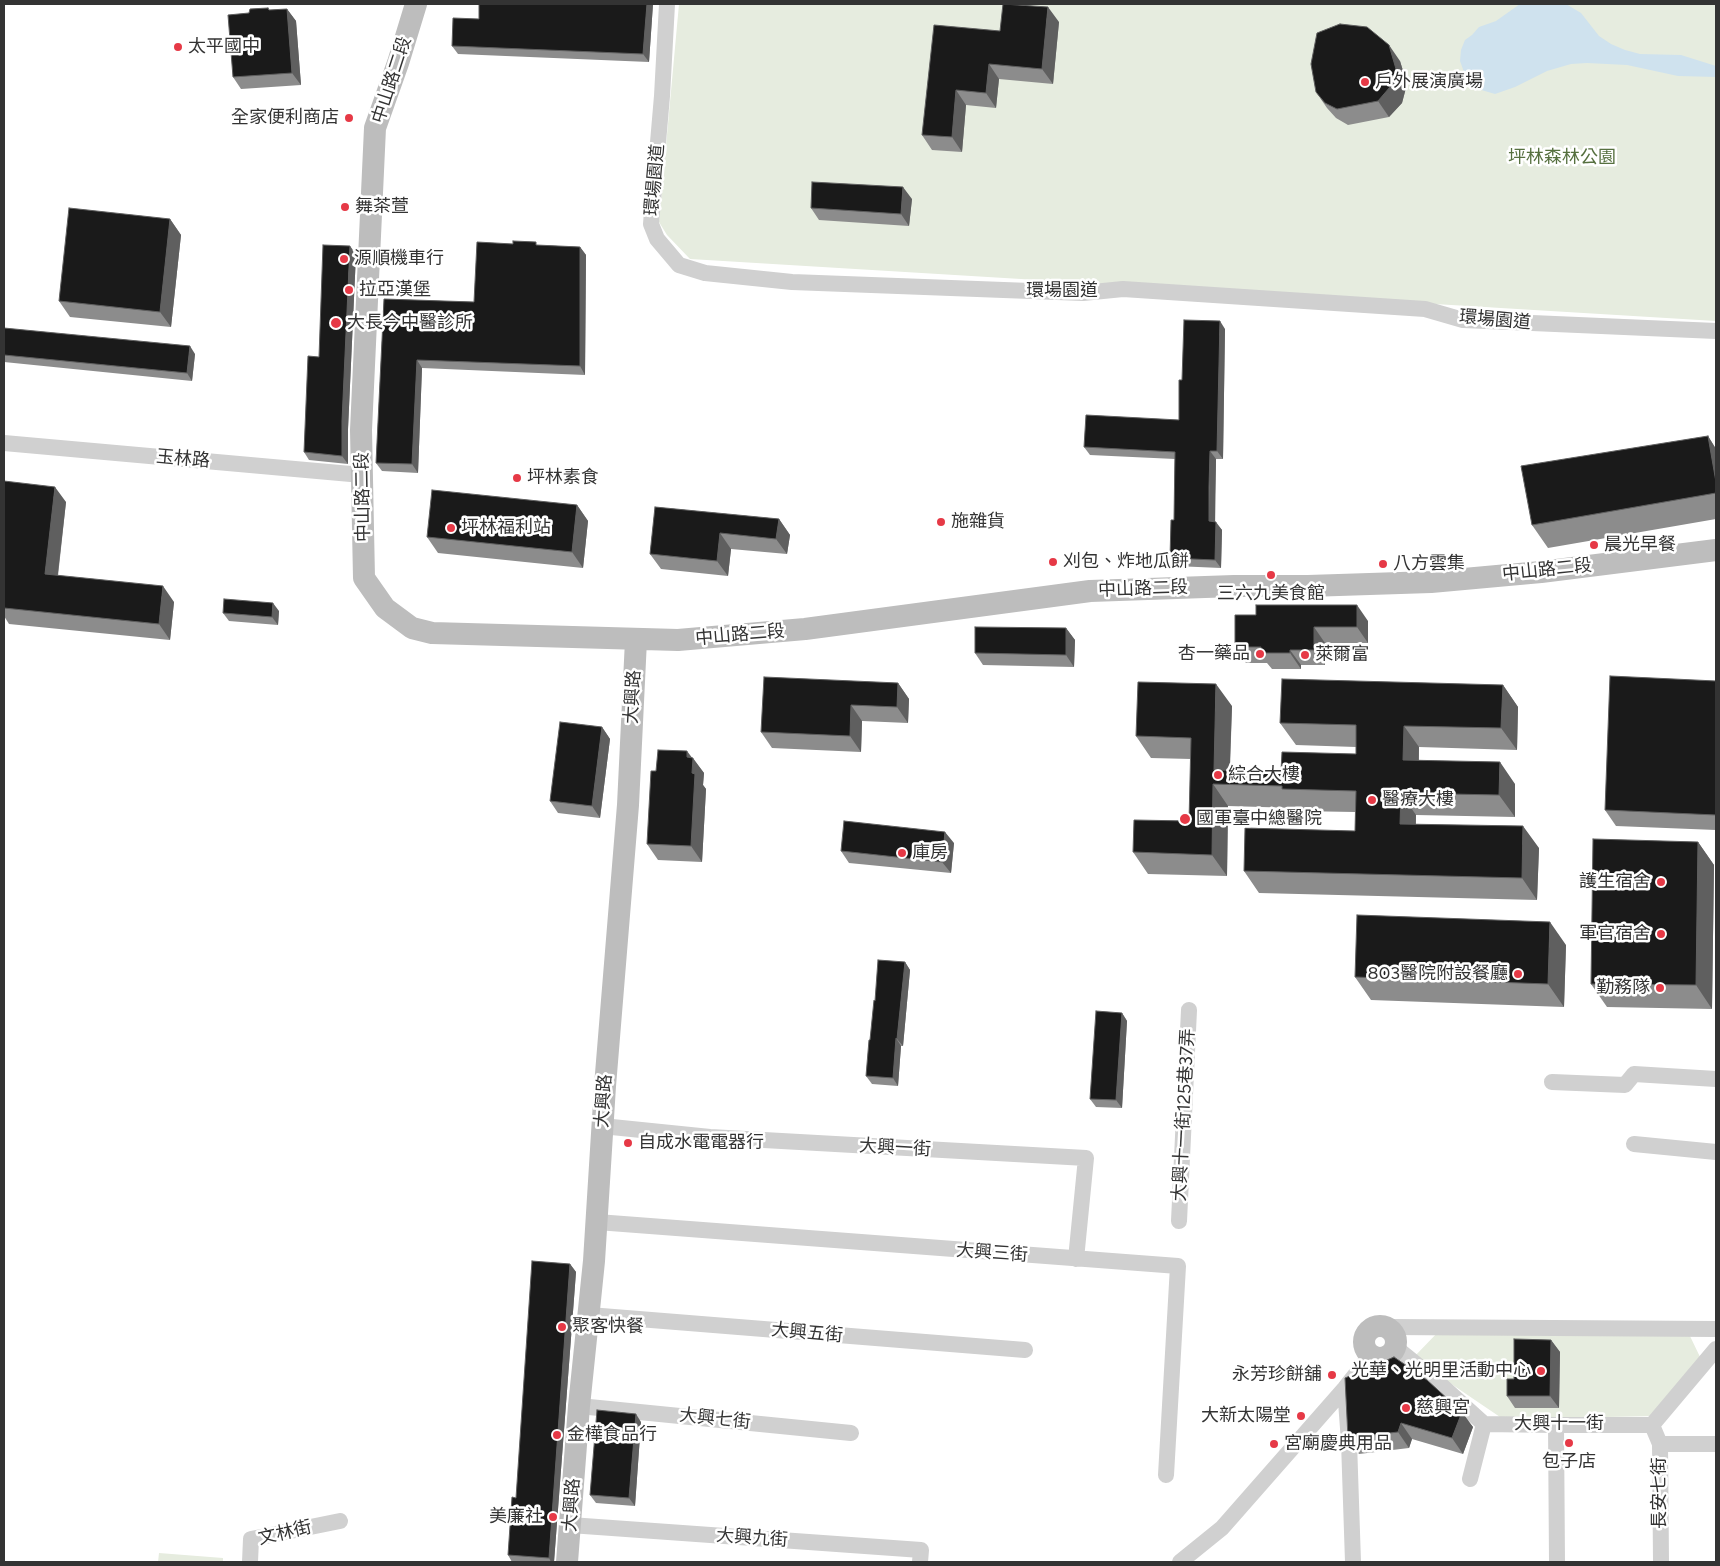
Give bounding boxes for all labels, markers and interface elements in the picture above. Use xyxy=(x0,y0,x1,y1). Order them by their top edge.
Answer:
street label: 中山路二段 xyxy=(368,34,416,126)
place label: 太平國中 xyxy=(188,36,260,58)
marker: 太平國中 xyxy=(172,41,184,53)
place label: 戶外展演廣場 xyxy=(1375,71,1483,93)
marker: 戶外展演廣場 xyxy=(1359,76,1371,88)
place label: 全家便利商店 xyxy=(231,107,339,129)
marker: 全家便利商店 xyxy=(343,112,355,124)
street label: 環場園道 xyxy=(641,143,669,217)
park label: 坪林森林公園 xyxy=(1508,147,1616,169)
place label: 舞茶萱 xyxy=(355,196,409,218)
marker: 舞茶萱 xyxy=(339,201,351,213)
place label: 源順機車行 xyxy=(354,248,444,270)
marker: 源順機車行 xyxy=(338,253,350,265)
place label: 拉亞漢堡 xyxy=(359,279,431,301)
street label: 環場園道 xyxy=(1026,280,1098,302)
marker: 拉亞漢堡 xyxy=(343,284,355,296)
street label: 環場園道 xyxy=(1458,306,1532,334)
place label: 大長今中醫診所 xyxy=(347,312,473,334)
marker: 大長今中醫診所 xyxy=(329,316,343,330)
street label: 玉林路 xyxy=(155,446,211,472)
street label: 中山路二段 xyxy=(351,452,375,542)
place label: 坪林素食 xyxy=(527,467,599,489)
marker: 坪林素食 xyxy=(511,472,523,484)
place label: 施雜貨 xyxy=(951,511,1005,533)
marker: 施雜貨 xyxy=(935,516,947,528)
place label: 坪林福利站 xyxy=(461,517,551,539)
marker: 坪林福利站 xyxy=(445,522,457,534)
place label: 晨光早餐 xyxy=(1604,534,1676,556)
marker: 晨光早餐 xyxy=(1588,539,1600,551)
place label: 刈包、炸地瓜餅 xyxy=(1063,551,1189,573)
place label: 八方雲集 xyxy=(1393,553,1465,575)
street label: 中山路二段 xyxy=(1501,555,1593,585)
marker: 刈包、炸地瓜餅 xyxy=(1047,556,1059,568)
marker: 八方雲集 xyxy=(1377,558,1389,570)
marker: 三六九美食館 xyxy=(1265,569,1277,581)
street label: 中山路二段 xyxy=(1098,577,1188,601)
place label: 三六九美食館 xyxy=(1217,583,1325,605)
street label: 中山路二段 xyxy=(694,620,786,650)
place label: 杏一藥品 xyxy=(1178,643,1250,665)
place label: 萊爾富 xyxy=(1315,644,1369,666)
marker: 杏一藥品 xyxy=(1254,648,1266,660)
marker: 萊爾富 xyxy=(1299,649,1311,661)
street label: 大興路 xyxy=(621,669,645,725)
place label: 綜合大樓 xyxy=(1228,764,1300,786)
marker: 綜合大樓 xyxy=(1212,769,1224,781)
place label: 醫療大樓 xyxy=(1382,789,1454,811)
marker: 醫療大樓 xyxy=(1366,794,1378,806)
place label: 國軍臺中總醫院 xyxy=(1196,808,1322,830)
marker: 國軍臺中總醫院 xyxy=(1178,812,1192,826)
place label: 庫房 xyxy=(912,842,948,864)
marker: 庫房 xyxy=(896,847,908,859)
place label: 護生宿舍 xyxy=(1579,871,1651,893)
marker: 護生宿舍 xyxy=(1655,876,1667,888)
place label: 軍官宿舍 xyxy=(1579,923,1651,945)
marker: 軍官宿舍 xyxy=(1655,928,1667,940)
place label: 803醫院附設餐廳 xyxy=(1368,963,1508,985)
marker: 803醫院附設餐廳 xyxy=(1512,968,1524,980)
place label: 勤務隊 xyxy=(1596,977,1650,999)
marker: 勤務隊 xyxy=(1654,982,1666,994)
street label: 大興十一街125巷37弄 xyxy=(1169,1028,1199,1202)
street label: 大興路 xyxy=(591,1073,617,1129)
place label: 自成水電電器行 xyxy=(638,1132,764,1154)
street label: 大興一街 xyxy=(858,1135,932,1161)
marker: 自成水電電器行 xyxy=(622,1137,634,1149)
street label: 大興三街 xyxy=(955,1240,1029,1266)
place label: 聚客快餐 xyxy=(572,1316,644,1338)
street label: 大興五街 xyxy=(770,1319,844,1347)
marker: 聚客快餐 xyxy=(556,1321,568,1333)
place label: 光華、光明里活動中心 xyxy=(1351,1360,1531,1382)
place label: 永芳珍餅舖 xyxy=(1232,1364,1322,1386)
marker: 光華、光明里活動中心 xyxy=(1535,1365,1547,1377)
marker: 永芳珍餅舖 xyxy=(1326,1369,1338,1381)
place label: 慈興宮 xyxy=(1416,1397,1470,1419)
marker: 慈興宮 xyxy=(1400,1402,1412,1414)
street label: 大興七街 xyxy=(678,1404,752,1434)
place label: 大新太陽堂 xyxy=(1201,1405,1291,1427)
marker: 大新太陽堂 xyxy=(1295,1410,1307,1422)
street label: 大興十一街 xyxy=(1514,1413,1604,1435)
place label: 金樺食品行 xyxy=(567,1424,657,1446)
marker: 金樺食品行 xyxy=(551,1429,563,1441)
place label: 宮廟慶典用品 xyxy=(1284,1433,1392,1455)
marker: 包子店 xyxy=(1563,1437,1575,1449)
marker: 宮廟慶典用品 xyxy=(1268,1438,1280,1450)
place label: 包子店 xyxy=(1542,1451,1596,1473)
street label: 長安七街 xyxy=(1649,1457,1671,1529)
street label: 大興路 xyxy=(559,1477,585,1533)
place label: 美廉社 xyxy=(489,1506,543,1528)
marker: 美廉社 xyxy=(547,1511,559,1523)
street label: 文林街 xyxy=(256,1516,314,1550)
street label: 大興九街 xyxy=(715,1525,789,1551)

